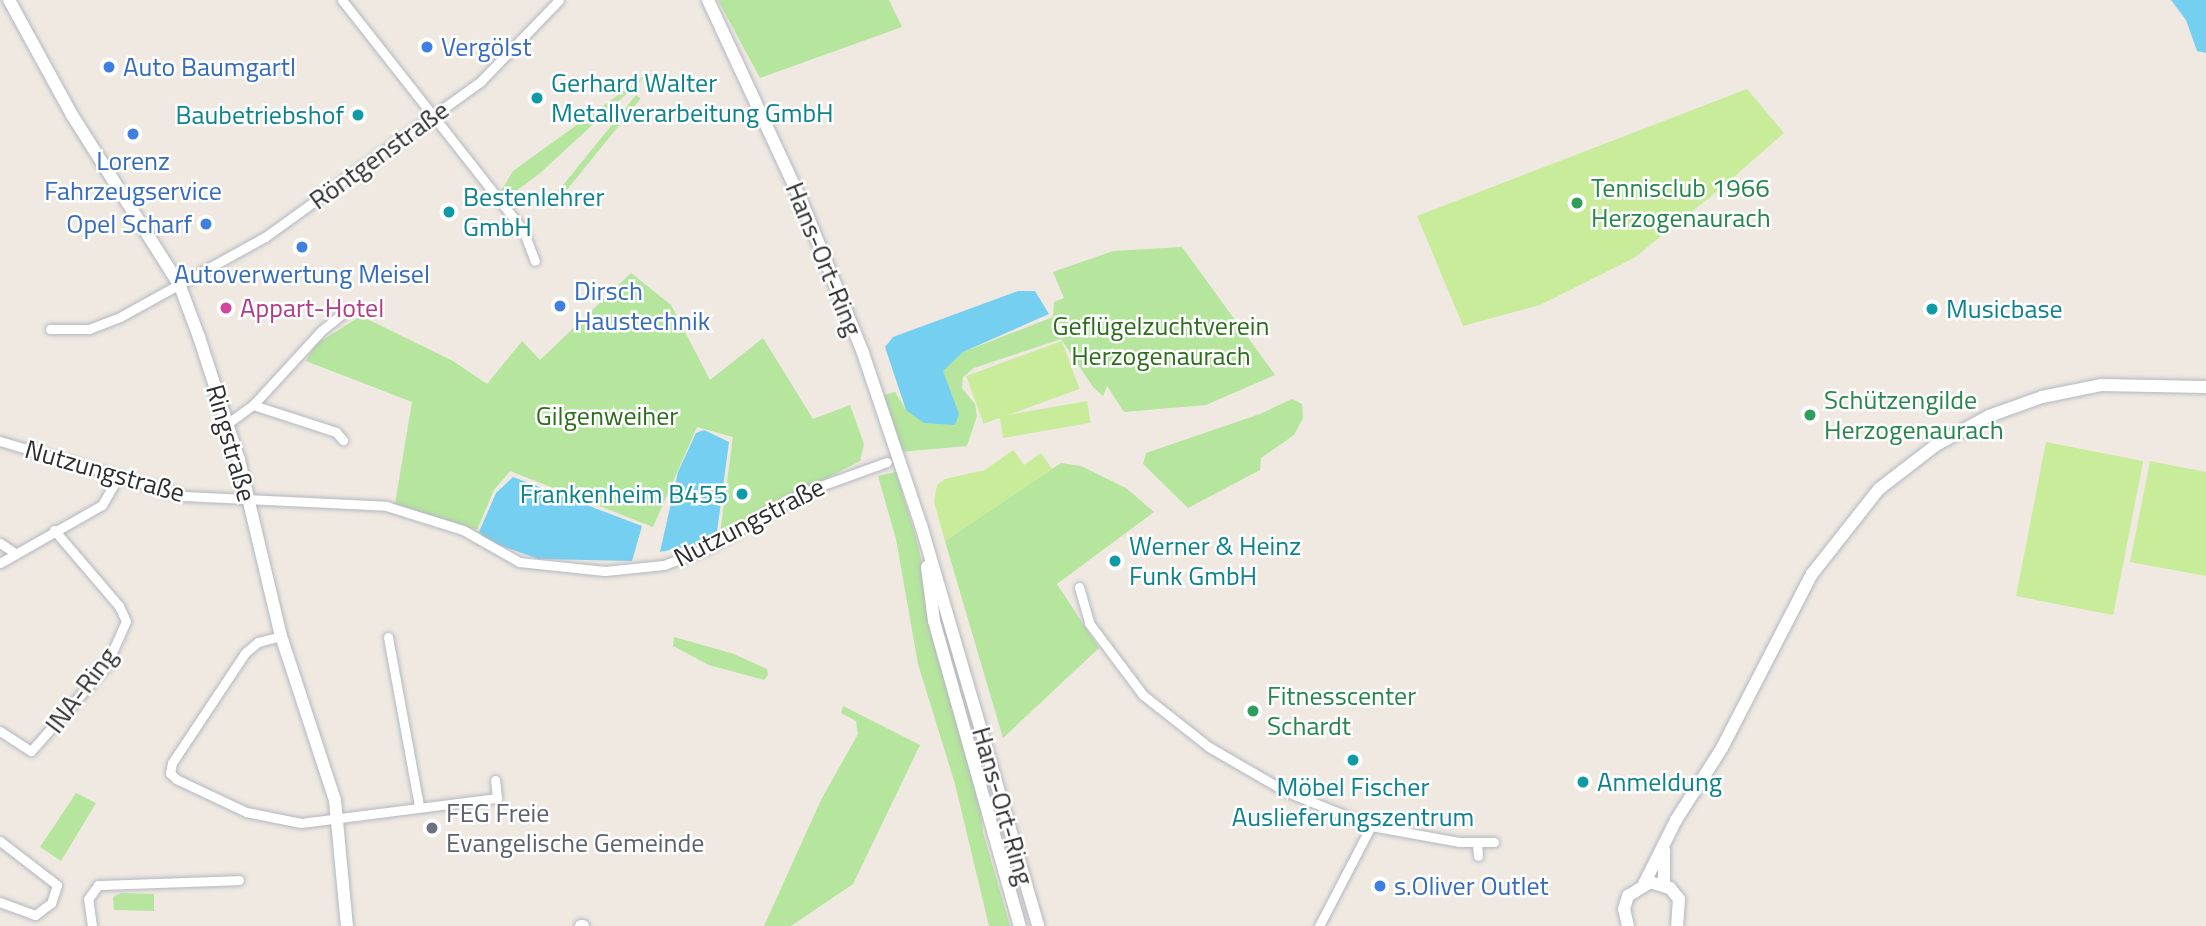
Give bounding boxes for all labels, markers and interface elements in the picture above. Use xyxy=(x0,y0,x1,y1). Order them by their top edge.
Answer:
place label: Vergölst xyxy=(441,31,532,63)
marker: Vergölst xyxy=(419,39,435,55)
place label: Auto Baumgartl xyxy=(123,51,296,83)
marker: Auto Baumgartl xyxy=(101,59,117,75)
place label: Gerhard Walter Metallverarbeitung GmbH xyxy=(551,67,834,128)
marker: Gerhard Walter Metallverarbeitung GmbH xyxy=(529,90,545,106)
street label: Röntgenstraße xyxy=(303,94,455,216)
place label: Baubetriebshof xyxy=(175,99,344,131)
marker: Baubetriebshof xyxy=(350,107,366,123)
marker: Lorenz Fahrzeugservice xyxy=(125,126,141,142)
place label: Lorenz Fahrzeugservice xyxy=(44,145,222,206)
place label: Tennisclub 1966 Herzogenaurach xyxy=(1591,172,1771,234)
street label: Hans-Ort-Ring xyxy=(779,178,869,340)
place label: Bestenlehrer GmbH xyxy=(463,181,604,242)
marker: Tennisclub 1966 Herzogenaurach xyxy=(1569,195,1585,211)
marker: Bestenlehrer GmbH xyxy=(441,204,457,220)
place label: Opel Scharf xyxy=(66,208,192,240)
marker: Opel Scharf xyxy=(198,216,214,232)
marker: Autoverwertung Meisel xyxy=(294,239,310,255)
place label: Autoverwertung Meisel xyxy=(174,258,430,290)
place label: Dirsch Haustechnik xyxy=(574,275,710,336)
place label: Appart-Hotel xyxy=(240,292,384,324)
place label: Musicbase xyxy=(1946,293,2063,325)
marker: Dirsch Haustechnik xyxy=(552,298,568,314)
marker: Appart-Hotel xyxy=(218,300,234,316)
marker: Musicbase xyxy=(1924,301,1940,317)
park label: Geflügelzuchtverein Herzogenaurach xyxy=(1053,310,1269,372)
street label: Ringstraße xyxy=(199,381,263,505)
place label: Schützengilde Herzogenaurach xyxy=(1824,384,2004,446)
park label: Gilgenweiher xyxy=(536,400,678,432)
marker: Schützengilde Herzogenaurach xyxy=(1802,407,1818,423)
street label: Nutzungstraße xyxy=(22,433,188,509)
street label: Nutzungstraße xyxy=(669,471,829,573)
place label: Frankenheim B455 xyxy=(520,478,728,510)
marker: Frankenheim B455 xyxy=(734,486,750,502)
place label: Werner & Heinz Funk GmbH xyxy=(1129,530,1301,592)
marker: Werner & Heinz Funk GmbH xyxy=(1107,553,1123,569)
street label: INA-Ring xyxy=(39,641,123,739)
place label: Fitnesscenter Schardt xyxy=(1267,680,1416,742)
marker: Fitnesscenter Schardt xyxy=(1245,703,1261,719)
street label: Hans-Ort-Ring xyxy=(966,723,1040,889)
marker: Möbel Fischer Auslieferungszentrum xyxy=(1345,752,1361,768)
place label: Anmeldung xyxy=(1597,766,1722,798)
place label: Möbel Fischer Auslieferungszentrum xyxy=(1232,771,1474,832)
marker: Anmeldung xyxy=(1575,774,1591,790)
place label: FEG Freie Evangelische Gemeinde xyxy=(446,797,704,858)
marker: FEG Freie Evangelische Gemeinde xyxy=(424,820,440,836)
place label: s.Oliver Outlet xyxy=(1394,870,1549,902)
marker: s.Oliver Outlet xyxy=(1372,878,1388,894)

